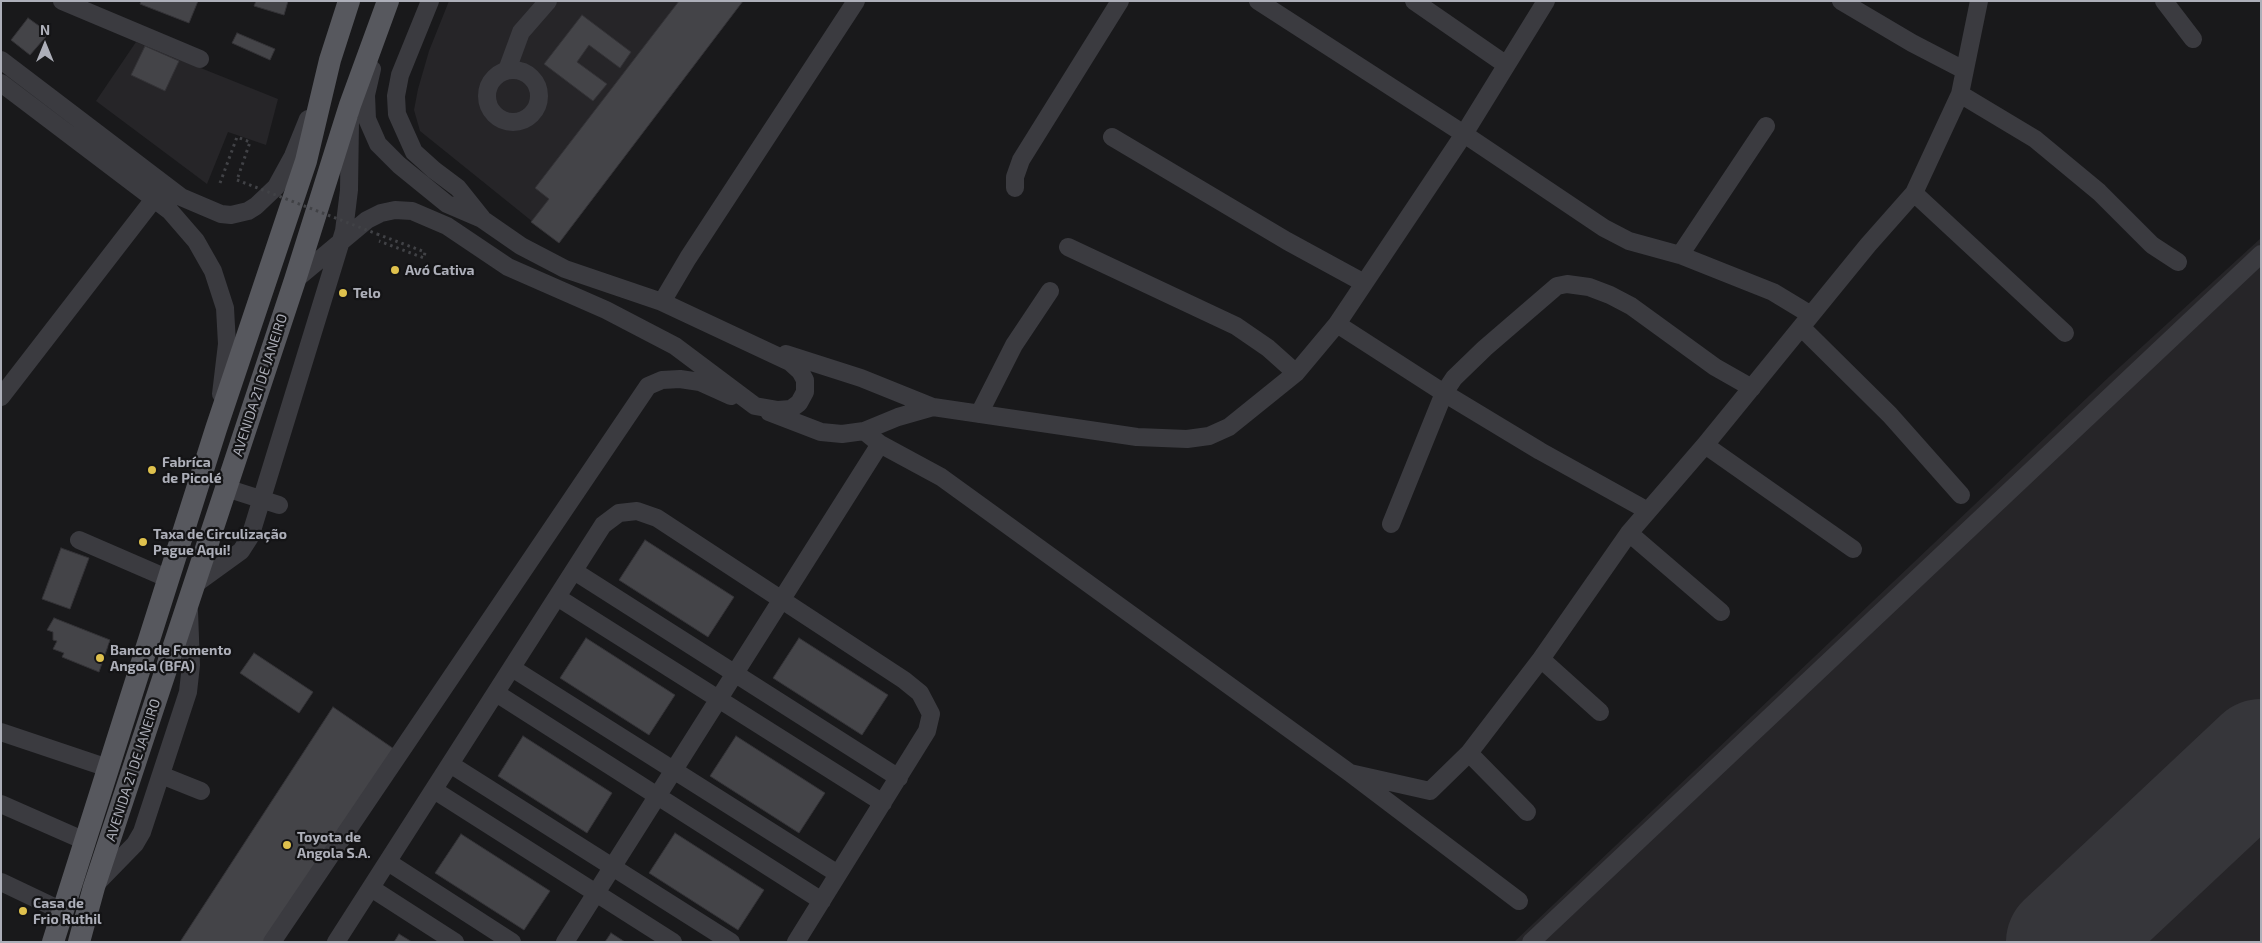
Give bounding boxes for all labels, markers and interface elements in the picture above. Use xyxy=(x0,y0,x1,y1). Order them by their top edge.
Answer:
north arrow xyxy=(20,20,70,70)
text: N xyxy=(40,21,50,38)
place label: Avó Cativa xyxy=(405,262,475,278)
marker: Avó Cativa xyxy=(389,264,401,276)
place label: Telo xyxy=(353,285,381,301)
marker: Telo xyxy=(337,287,349,299)
street label: AVENIDA 21 DE JANEIRO xyxy=(229,312,291,458)
place label: Fabríca de Picolé xyxy=(162,454,222,487)
marker: Fabríca de Picolé xyxy=(146,464,158,476)
place label: Taxa de Circulização Pague Aqui! xyxy=(153,526,287,558)
marker: Taxa de Circulização Pague Aqui! xyxy=(137,536,149,548)
place label: Banco de Fomento Angola (BFA) xyxy=(110,642,231,674)
marker: Banco de Fomento Angola (BFA) xyxy=(94,652,106,664)
street label: AVENIDA 21 DE JANEIRO xyxy=(102,697,164,843)
place label: Toyota de Angola S.A. xyxy=(297,829,371,862)
marker: Toyota de Angola S.A. xyxy=(281,839,293,851)
place label: Casa de Frio Ruthil xyxy=(33,895,102,928)
marker: Casa de Frio Ruthil xyxy=(17,905,29,917)

